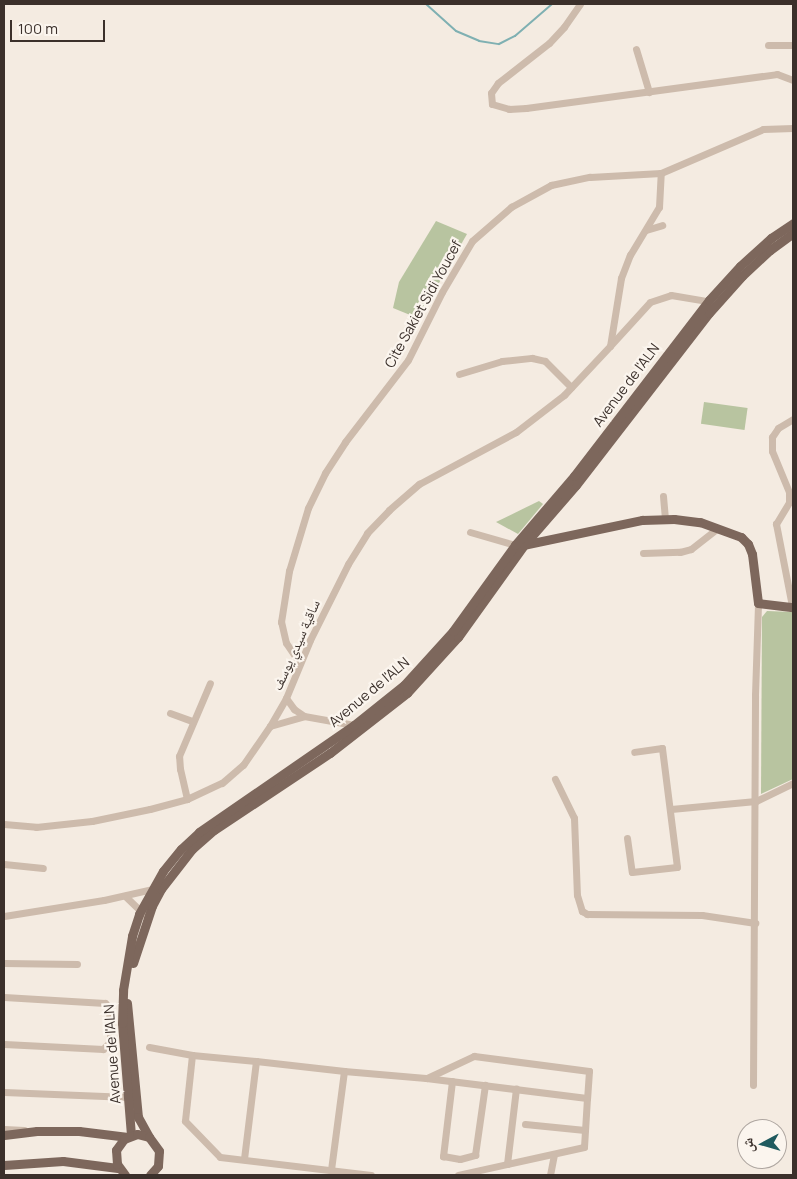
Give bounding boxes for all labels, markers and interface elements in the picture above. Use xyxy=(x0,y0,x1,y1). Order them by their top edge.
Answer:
scale bar xyxy=(12,10,108,42)
text: 100 m xyxy=(18,18,58,39)
street label: Cite Sakiet Sidi Youcef xyxy=(381,237,465,371)
street label: Avenue de l'ALN xyxy=(589,340,663,430)
street label: ساقية سيدي يوسف xyxy=(269,597,323,693)
street label: Avenue de l'ALN xyxy=(325,654,413,730)
street label: Avenue de l'ALN xyxy=(100,1004,124,1104)
north arrow xyxy=(737,1119,787,1169)
text: ش xyxy=(737,1137,758,1154)

